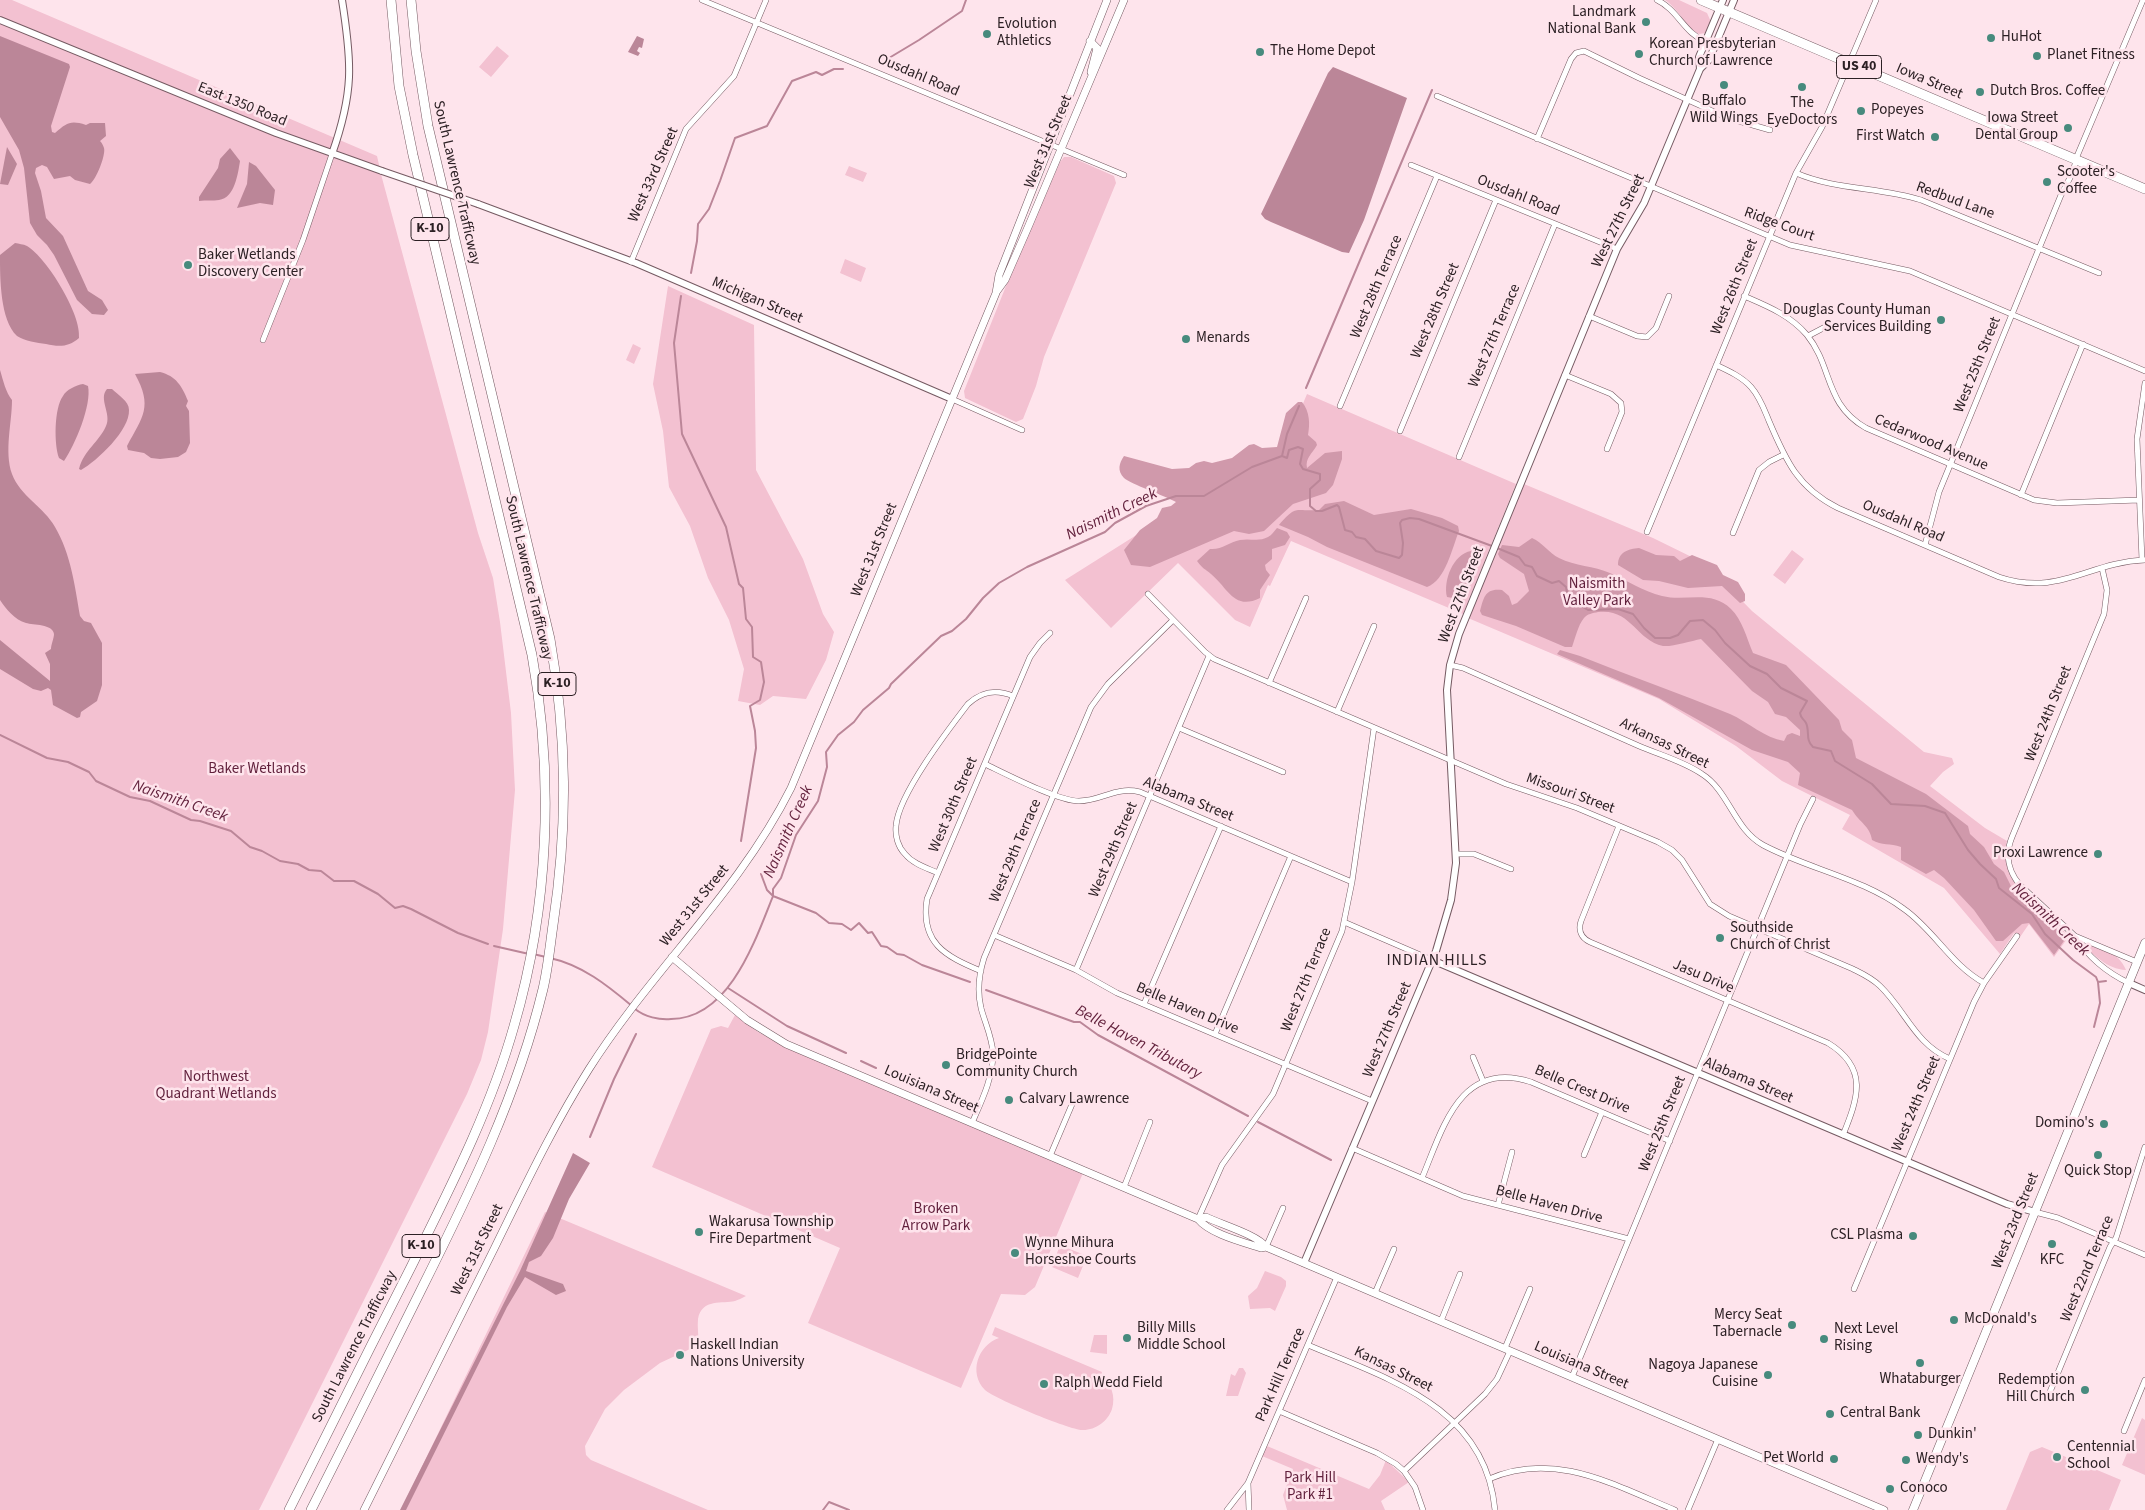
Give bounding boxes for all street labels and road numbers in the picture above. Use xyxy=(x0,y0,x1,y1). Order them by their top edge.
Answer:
street label: Ousdahl Road xyxy=(874,51,962,101)
road number: US 40 xyxy=(1836,56,1882,78)
street label: Iowa Street xyxy=(1893,60,1965,104)
street label: East 1350 Road xyxy=(195,79,289,131)
street label: West 31st Street xyxy=(1021,93,1077,191)
street label: South Lawrence Trafficway xyxy=(428,99,484,267)
street label: West 33rd Street xyxy=(625,125,683,225)
street label: Ousdahl Road xyxy=(1474,171,1562,221)
street label: West 27th Street xyxy=(1589,171,1649,271)
street label: Redbud Lane xyxy=(1913,178,1997,224)
street label: Ridge Court xyxy=(1741,204,1817,246)
road number: K-10 xyxy=(411,218,449,240)
street label: West 28th Terrace xyxy=(1347,233,1407,341)
street label: West 26th Street xyxy=(1708,236,1762,338)
street label: West 28th Street xyxy=(1408,261,1464,361)
street label: Michigan Street xyxy=(709,274,805,328)
street label: West 27th Terrace xyxy=(1465,282,1525,390)
street label: West 25th Street xyxy=(1951,314,2005,416)
street label: Cedarwood Avenue xyxy=(1871,411,1991,475)
street label: South Lawrence Trafficway xyxy=(500,494,556,662)
street label: Ousdahl Road xyxy=(1859,497,1947,547)
street label: West 31st Street xyxy=(848,500,902,600)
street label: West 27th Street xyxy=(1435,544,1489,646)
street label: West 24th Street xyxy=(2022,663,2076,765)
road number: K-10 xyxy=(538,672,576,696)
street label: Arkansas Street xyxy=(1616,715,1712,773)
street label: West 30th Street xyxy=(926,755,982,855)
street label: Missouri Street xyxy=(1523,770,1617,818)
street label: Alabama Street xyxy=(1140,774,1236,826)
street label: West 29th Terrace xyxy=(986,797,1046,905)
street label: West 29th Street xyxy=(1086,800,1142,900)
street label: West 31st Street xyxy=(657,862,733,950)
street label: West 27th Terrace xyxy=(1278,925,1336,1035)
street label: Jasu Drive xyxy=(1670,956,1736,998)
street label: Belle Haven Drive xyxy=(1133,979,1241,1039)
street label: West 27th Street xyxy=(1360,980,1416,1080)
street label: Alabama Street xyxy=(1700,1054,1796,1108)
street label: West 24th Street xyxy=(1889,1054,1945,1154)
street label: Louisiana Street xyxy=(881,1062,981,1118)
street label: Belle Crest Drive xyxy=(1532,1062,1632,1118)
street label: West 25th Street xyxy=(1636,1073,1690,1175)
street label: West 23rd Street xyxy=(1989,1170,2043,1272)
street label: Belle Haven Drive xyxy=(1494,1182,1604,1228)
street label: West 31st Street xyxy=(448,1201,508,1299)
street label: West 22nd Terrace xyxy=(2057,1213,2119,1325)
road number: K-10 xyxy=(402,1234,440,1258)
street label: South Lawrence Trafficway xyxy=(309,1268,401,1426)
street label: Park Hill Terrace xyxy=(1252,1325,1310,1425)
street label: Louisiana Street xyxy=(1531,1338,1631,1394)
street label: Kansas Street xyxy=(1351,1343,1435,1397)

